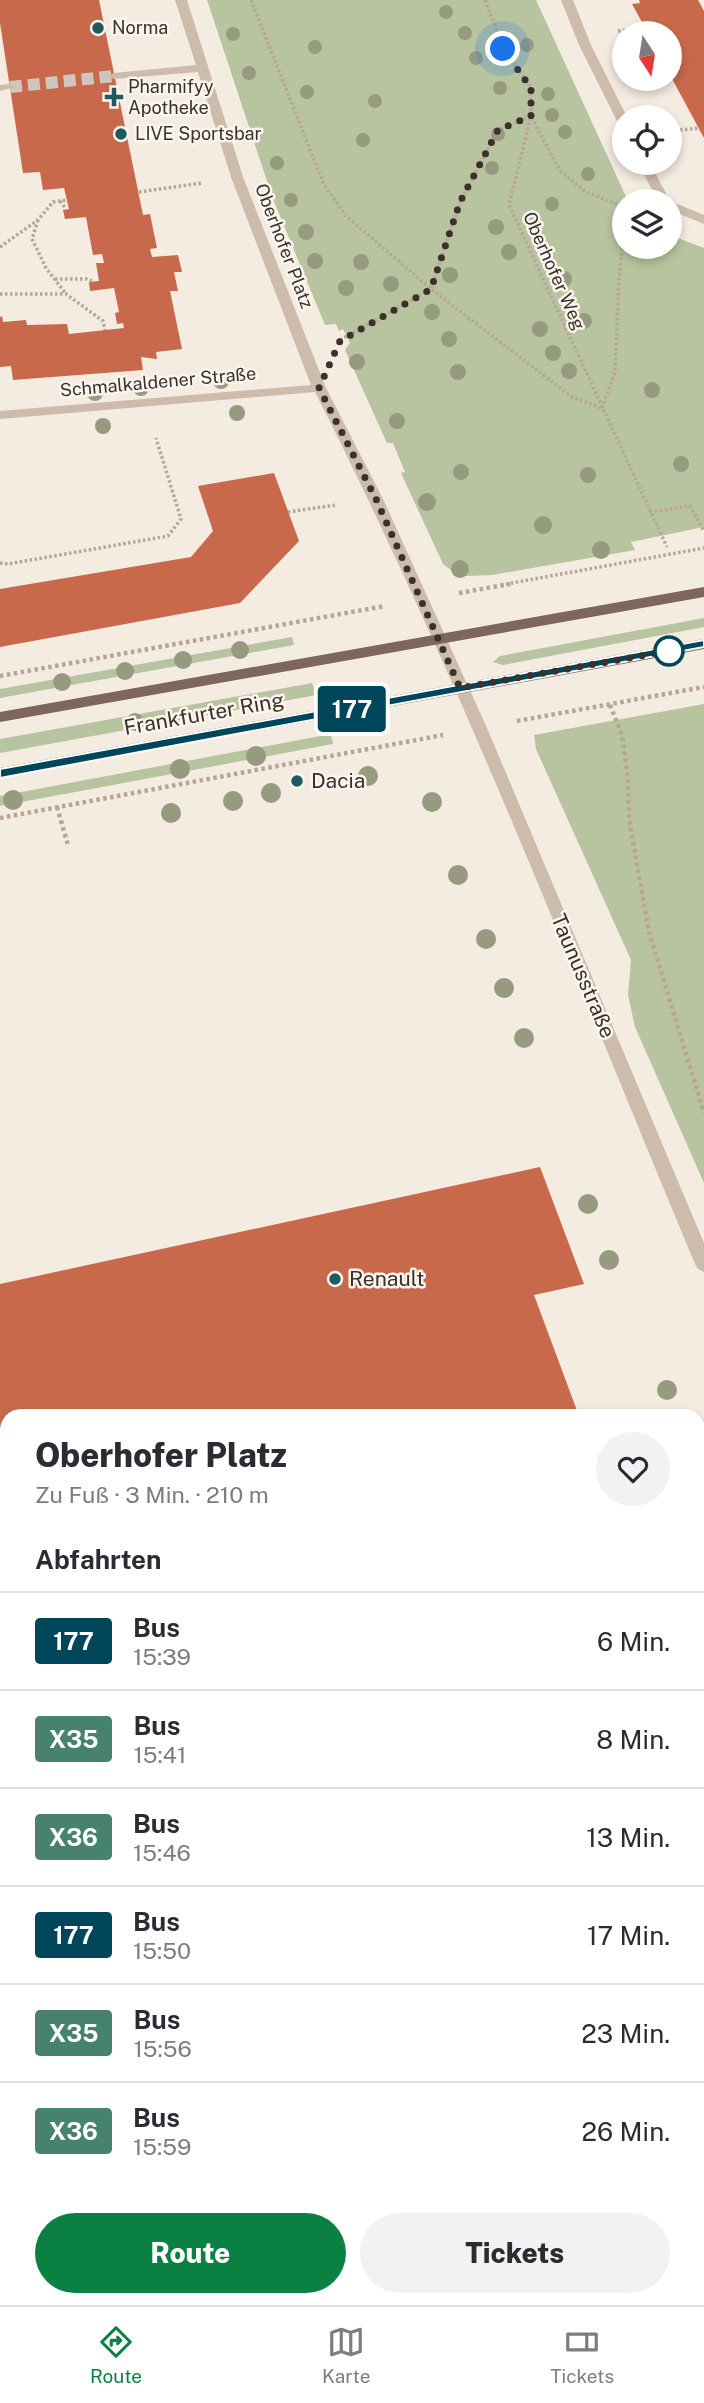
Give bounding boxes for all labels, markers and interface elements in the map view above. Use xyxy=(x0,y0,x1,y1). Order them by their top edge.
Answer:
place label: Norma xyxy=(112,17,168,38)
marker: Norma xyxy=(90,20,106,36)
north arrow xyxy=(612,21,682,91)
map controls xyxy=(612,21,682,259)
your location xyxy=(485,31,520,66)
place label: Pharmifyy Apotheke xyxy=(128,76,214,118)
marker: Pharmifyy Apotheke xyxy=(106,89,122,105)
button: locate xyxy=(612,105,682,175)
place label: LIVE Sportsbar xyxy=(135,123,262,144)
marker: LIVE Sportsbar xyxy=(113,126,129,142)
street label: Oberhofer Platz xyxy=(251,180,318,311)
button: layers xyxy=(612,189,682,259)
street label: Oberhofer Weg xyxy=(519,208,590,333)
street label: Schmalkaldener Straße xyxy=(59,362,257,401)
unlabelled marker xyxy=(654,636,684,666)
line badge: 177 xyxy=(312,686,392,732)
street label: Frankfurter Ring xyxy=(122,687,286,740)
text: 177 xyxy=(332,695,372,723)
place label: Dacia xyxy=(311,768,365,793)
marker: Dacia xyxy=(289,773,305,789)
street label: Taunusstraße xyxy=(546,910,621,1042)
place label: Renault xyxy=(349,1266,425,1291)
marker: Renault xyxy=(327,1271,343,1287)
button: heart xyxy=(596,1432,670,1506)
text: Oberhofer Platz xyxy=(35,1436,287,1474)
text: Zu Fuß · 3 Min. · 210 m xyxy=(35,1481,269,1508)
text: Abfahrten xyxy=(35,1544,161,1575)
text: Bus xyxy=(133,1612,180,1643)
text: 6 Min. xyxy=(597,1626,670,1657)
text: 177 xyxy=(53,1627,94,1655)
text: 15:39 xyxy=(133,1643,191,1670)
text: Bus xyxy=(133,1710,180,1741)
text: 8 Min. xyxy=(596,1724,670,1755)
text: X35 xyxy=(49,1725,98,1753)
text: 15:41 xyxy=(133,1741,186,1768)
text: Bus xyxy=(133,1808,180,1839)
text: 13 Min. xyxy=(586,1822,670,1853)
text: X36 xyxy=(49,1823,98,1851)
text: 15:46 xyxy=(133,1839,191,1866)
text: Bus xyxy=(133,1906,180,1937)
text: 17 Min. xyxy=(587,1920,670,1951)
text: 177 xyxy=(53,1921,94,1949)
text: 15:50 xyxy=(133,1937,191,1964)
text: Bus xyxy=(133,2004,180,2035)
text: 23 Min. xyxy=(581,2018,670,2049)
text: X35 xyxy=(49,2019,98,2047)
text: 15:56 xyxy=(133,2035,192,2062)
text: Bus xyxy=(133,2102,180,2133)
text: 26 Min. xyxy=(582,2116,670,2147)
text: X36 xyxy=(49,2117,98,2145)
text: 15:59 xyxy=(133,2133,191,2160)
button: Route xyxy=(35,2213,346,2293)
button: Tickets xyxy=(360,2213,670,2293)
tab: Route xyxy=(90,2323,142,2387)
tab: Karte xyxy=(322,2323,370,2387)
tab: Tickets xyxy=(550,2323,614,2387)

